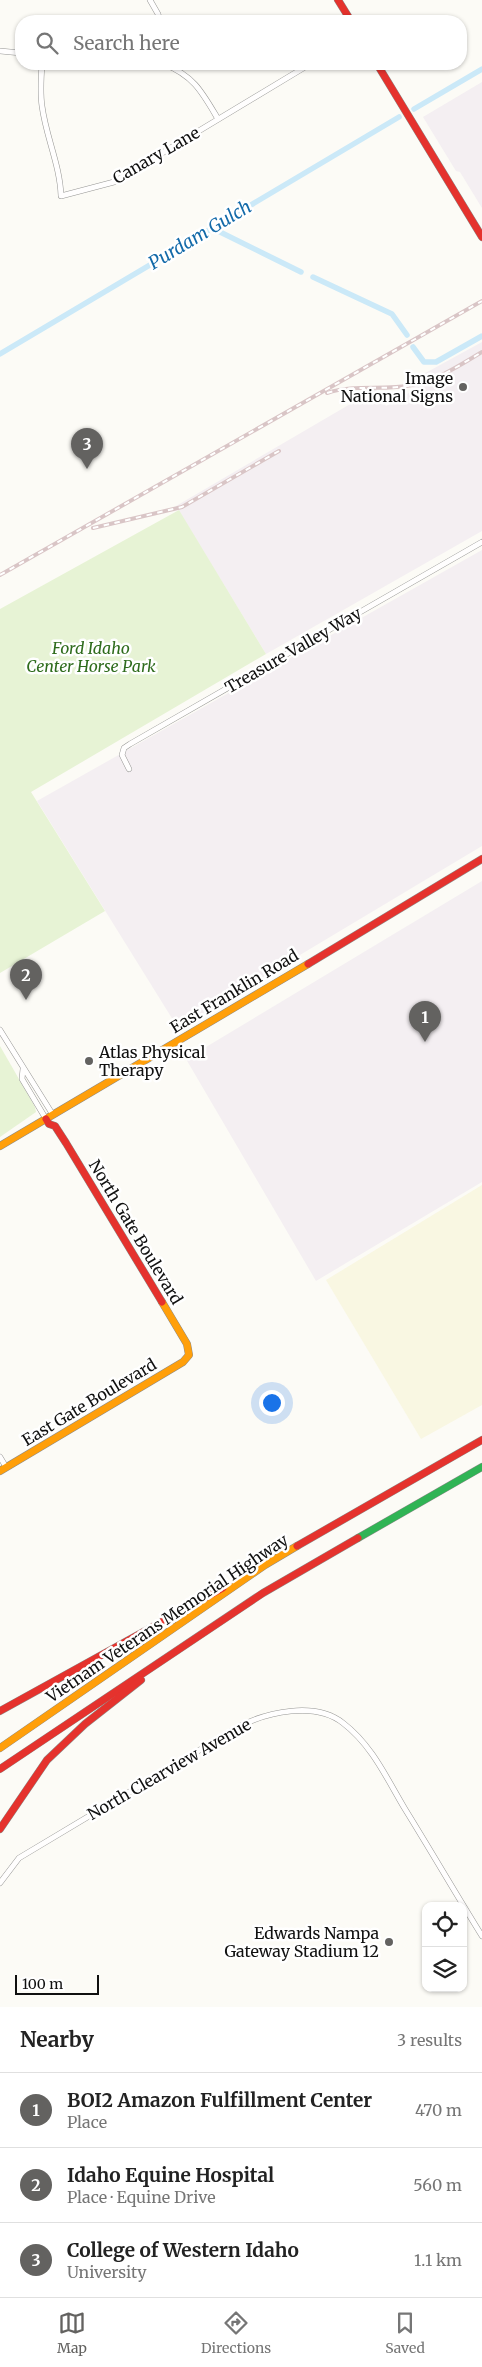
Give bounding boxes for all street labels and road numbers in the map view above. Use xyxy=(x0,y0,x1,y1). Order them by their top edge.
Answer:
street label: Canary Lane xyxy=(109,122,203,188)
street label: Treasure Valley Way xyxy=(221,602,365,697)
street label: East Franklin Road xyxy=(166,945,302,1037)
street label: North Gate Boulevard xyxy=(85,1156,187,1308)
street label: East Gate Boulevard xyxy=(18,1354,160,1450)
street label: Vietnam Veterans Memorial Highway xyxy=(42,1529,292,1707)
street label: North Clearview Avenue xyxy=(84,1714,254,1824)

